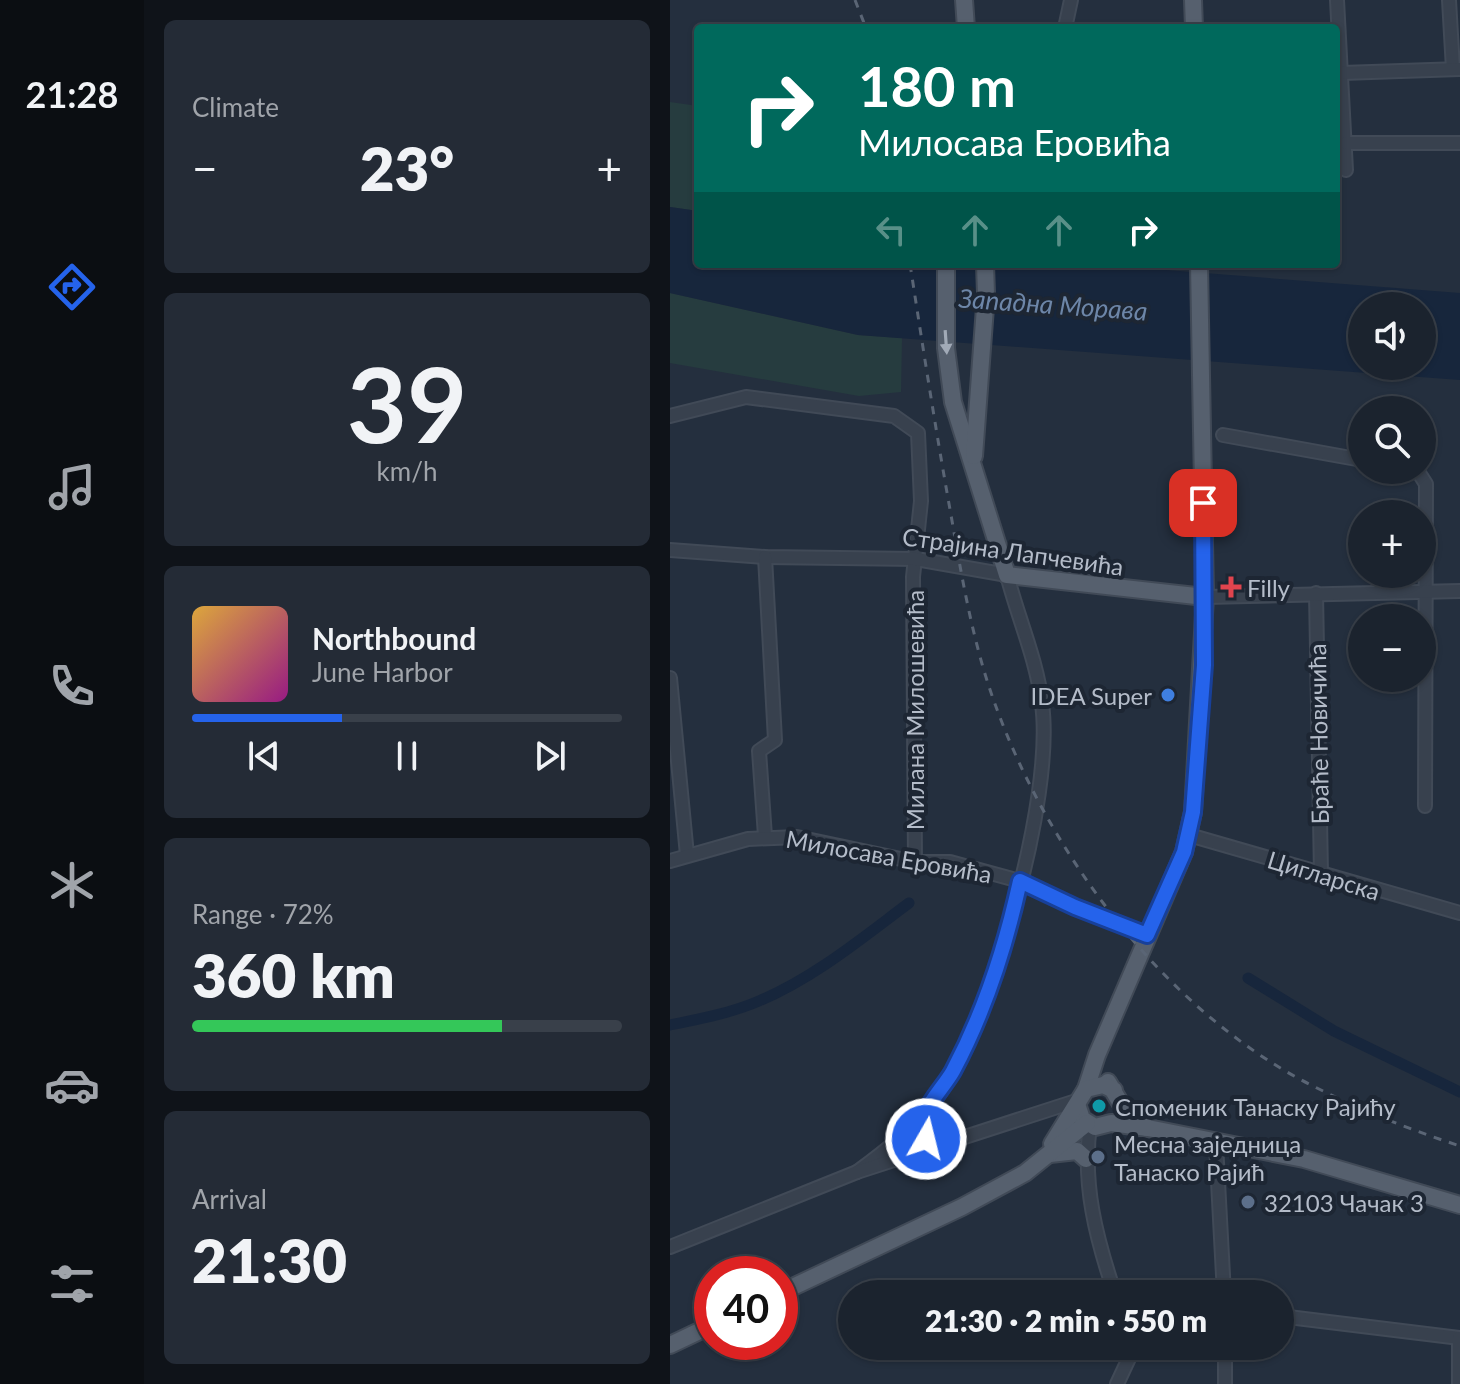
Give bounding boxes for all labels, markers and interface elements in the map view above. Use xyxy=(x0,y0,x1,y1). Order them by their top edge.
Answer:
text: 180 m xyxy=(858,52,1016,119)
icon: right xyxy=(726,56,830,160)
text: 21:28 xyxy=(26,72,118,116)
text: Climate xyxy=(192,91,279,123)
text: Милосава Еровића xyxy=(858,120,1171,164)
text: 23° xyxy=(360,132,454,204)
text: − xyxy=(192,142,218,194)
text: + xyxy=(596,142,622,194)
icon: left xyxy=(869,208,913,252)
icon: ahead xyxy=(953,208,997,252)
icon: ahead xyxy=(1037,208,1081,252)
icon: right xyxy=(1121,208,1165,252)
icon: directions xyxy=(44,259,100,315)
water label: Западна Морава xyxy=(957,281,1148,327)
map controls xyxy=(1348,292,1436,692)
button: sound xyxy=(1348,292,1436,380)
one-way arrow xyxy=(940,330,953,355)
text: 39 xyxy=(347,340,467,465)
button: search xyxy=(1348,396,1436,484)
text: km/h xyxy=(377,455,437,487)
icon: music xyxy=(44,459,100,515)
pin xyxy=(1169,469,1237,537)
icon: arrive xyxy=(1181,481,1225,525)
button: + xyxy=(1348,500,1436,588)
street label: Страјина Лапчевића xyxy=(901,521,1125,581)
place label: Filly xyxy=(1247,573,1291,602)
marker: Filly xyxy=(1222,578,1240,596)
street label: Милана Милошевића xyxy=(900,590,929,830)
button: − xyxy=(1348,604,1436,692)
text: Northbound xyxy=(312,620,476,656)
street label: Браће Новичића xyxy=(1302,643,1334,825)
text: June Harbor xyxy=(312,656,453,688)
icon: phone xyxy=(44,658,100,714)
place label: IDEA Super xyxy=(1031,681,1152,710)
marker: IDEA Super xyxy=(1159,686,1177,704)
icon: previous xyxy=(242,734,286,778)
icon: pause xyxy=(385,734,429,778)
icon: next xyxy=(528,734,572,778)
street label: Милосава Еровића xyxy=(784,824,994,888)
street label: Цигларска xyxy=(1264,844,1384,906)
icon: climate xyxy=(44,857,100,913)
text: Range · 72% xyxy=(192,898,334,930)
text: 360 km xyxy=(192,939,395,1011)
icon: car xyxy=(44,1057,100,1113)
place label: Споменик Танаску Рајићу xyxy=(1115,1092,1396,1121)
position arrow xyxy=(884,1097,968,1181)
marker: Споменик Танаску Рајићу xyxy=(1090,1097,1108,1115)
place label: Месна заједница Танаско Рајић xyxy=(1114,1129,1301,1186)
marker: Месна заједница Танаско Рајић xyxy=(1089,1148,1107,1166)
text: Arrival xyxy=(192,1183,267,1215)
place label: 32103 Чачак 3 xyxy=(1264,1188,1424,1217)
marker: 32103 Чачак 3 xyxy=(1239,1193,1257,1211)
text: 21:30 xyxy=(192,1224,347,1296)
icon: filters xyxy=(44,1256,100,1312)
speed limit sign: 40 xyxy=(694,1256,798,1360)
text: 21:30 · 2 min · 550 m xyxy=(925,1302,1207,1338)

